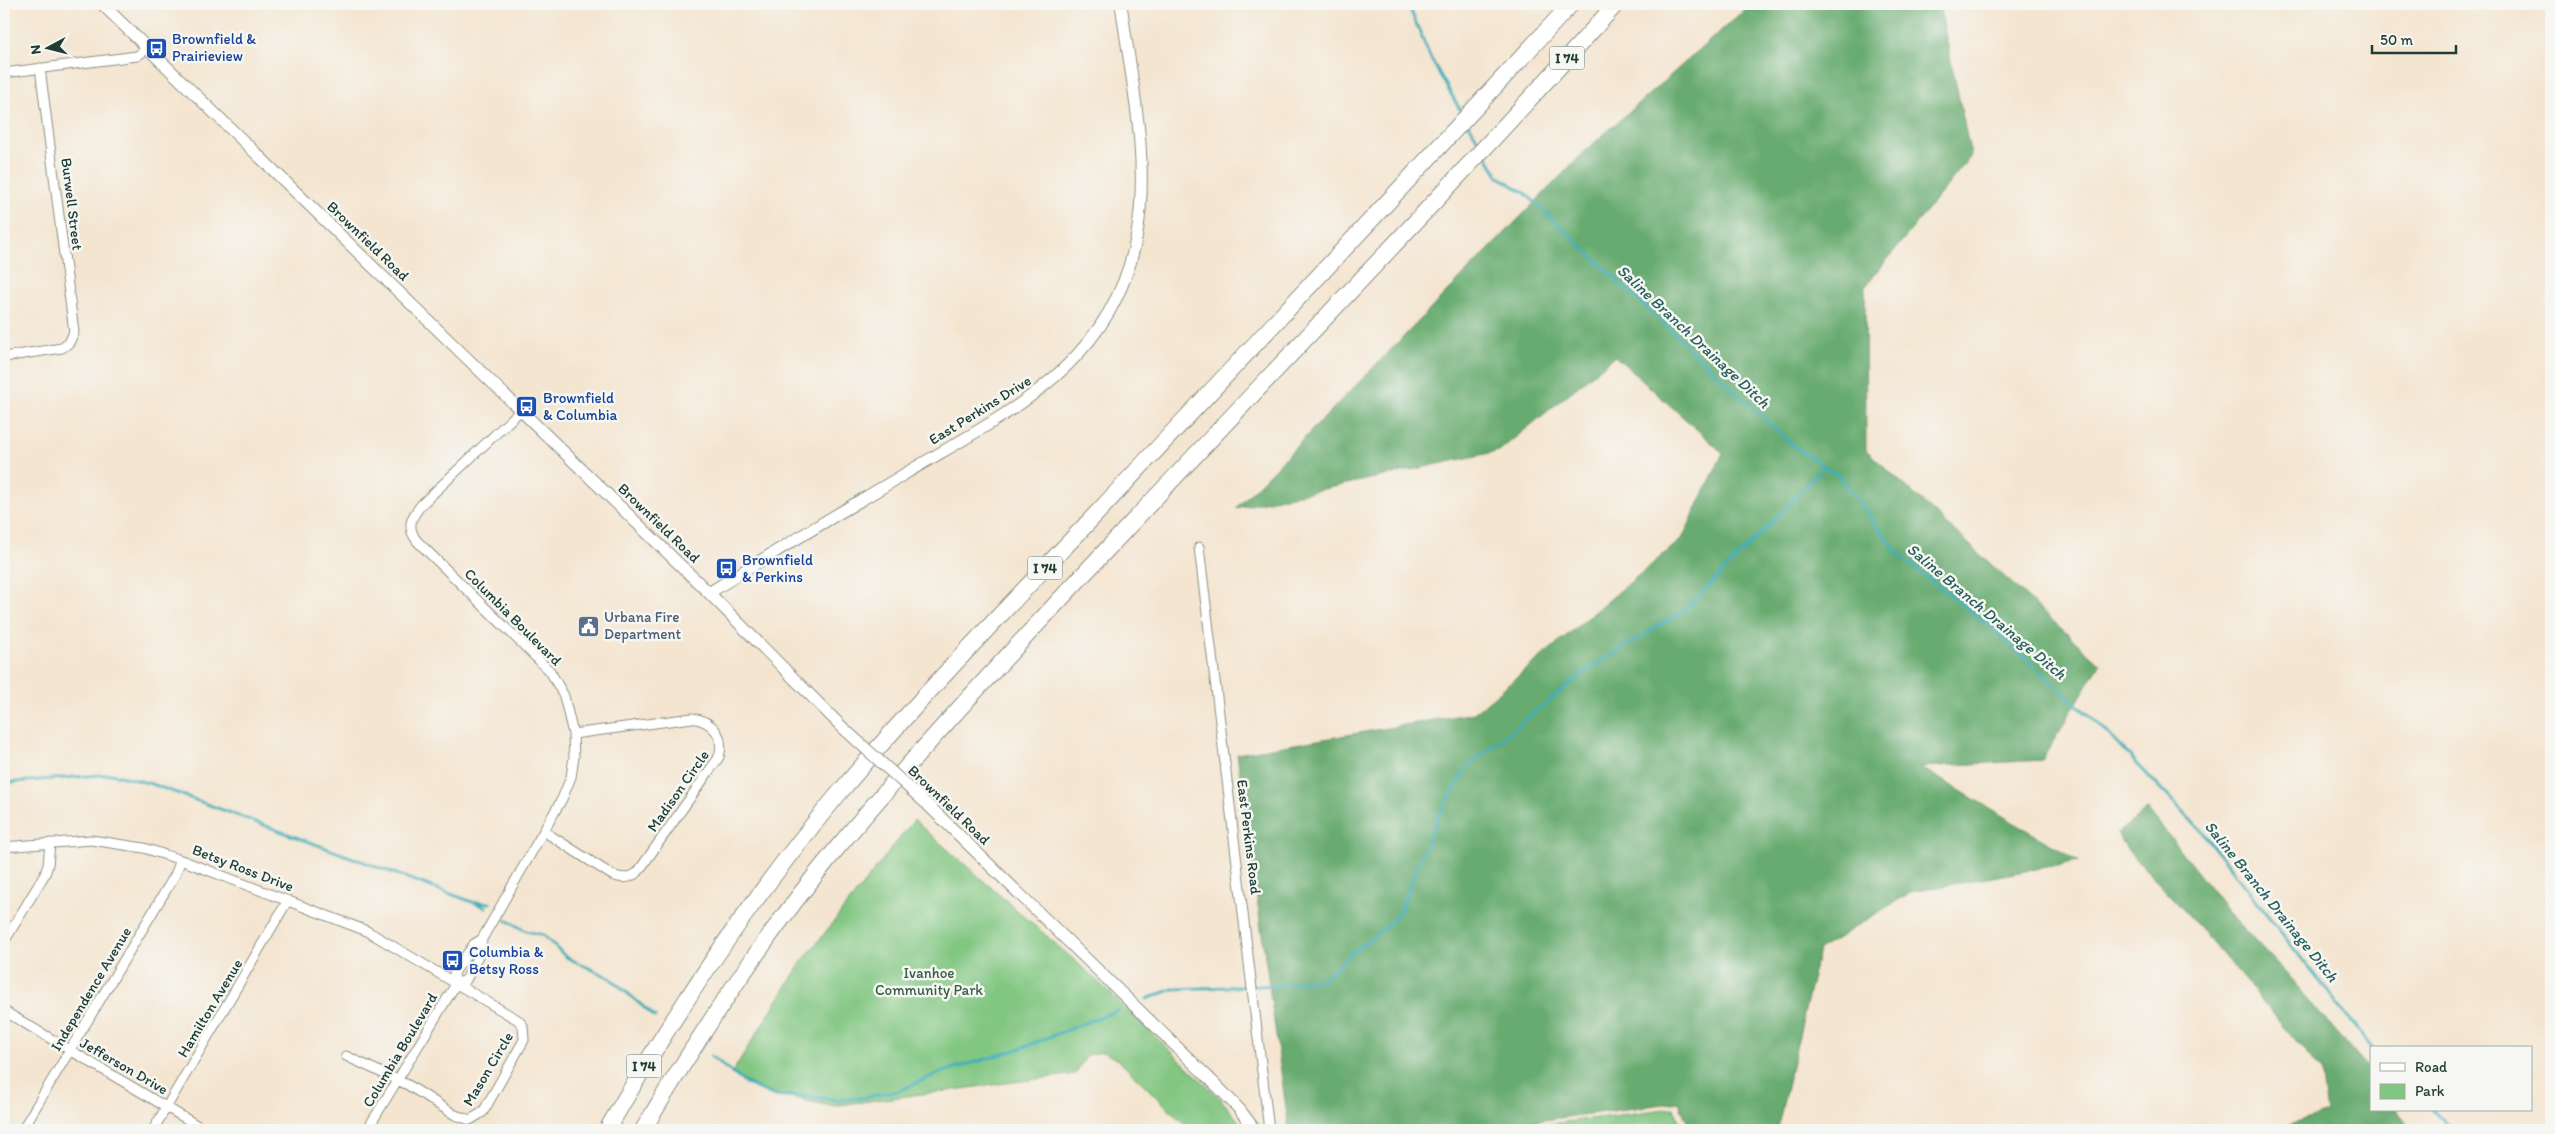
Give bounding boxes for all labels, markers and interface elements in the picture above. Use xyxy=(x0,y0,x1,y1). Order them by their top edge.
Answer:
north arrow xyxy=(22,22,72,72)
scale bar xyxy=(2372,22,2456,54)
place label: Brownfield & Prairieview xyxy=(172,30,256,65)
text: 50 m xyxy=(2380,31,2413,49)
bus stop icon: Brownfield & Prairieview xyxy=(144,36,168,60)
text: N xyxy=(27,44,45,55)
road number: I 74 xyxy=(1550,46,1584,70)
street label: Burwell Street xyxy=(57,157,87,252)
street label: Brownfield Road xyxy=(323,197,413,285)
water label: Saline Branch Drainage Ditch xyxy=(1614,261,1774,412)
street label: East Perkins Drive xyxy=(926,371,1034,449)
place label: Brownfield & Columbia xyxy=(543,389,618,424)
bus stop icon: Brownfield & Columbia xyxy=(515,395,539,419)
street label: Brownfield Road xyxy=(614,479,704,567)
water label: Saline Branch Drainage Ditch xyxy=(1903,539,2070,684)
place label: Brownfield & Perkins xyxy=(742,551,813,586)
road number: I 74 xyxy=(1028,556,1062,580)
bus stop icon: Brownfield & Perkins xyxy=(714,557,738,581)
street label: Columbia Boulevard xyxy=(461,565,566,670)
place label: Urbana Fire Department xyxy=(604,608,682,643)
public building icon: Urbana Fire Department xyxy=(576,614,600,638)
street label: Madison Circle xyxy=(643,747,713,835)
street label: Brownfield Road xyxy=(904,761,994,849)
street label: East Perkins Road xyxy=(1233,779,1265,896)
water label: Saline Branch Drainage Ditch xyxy=(2201,817,2343,986)
street label: Betsy Ross Drive xyxy=(190,840,296,896)
street label: Independence Avenue xyxy=(47,924,135,1054)
place label: Columbia & Betsy Ross xyxy=(469,943,544,978)
bus stop icon: Columbia & Betsy Ross xyxy=(441,949,465,973)
street label: Hamilton Avenue xyxy=(174,956,246,1060)
park label: Ivanhoe Community Park xyxy=(875,964,983,999)
street label: Columbia Boulevard xyxy=(359,989,442,1110)
street label: Mason Circle xyxy=(459,1029,517,1109)
street label: Jefferson Drive xyxy=(77,1034,171,1098)
legend xyxy=(2370,1046,2532,1112)
road number: I 74 xyxy=(626,1054,662,1078)
text: Road xyxy=(2415,1058,2448,1076)
text: Park xyxy=(2415,1082,2445,1100)

